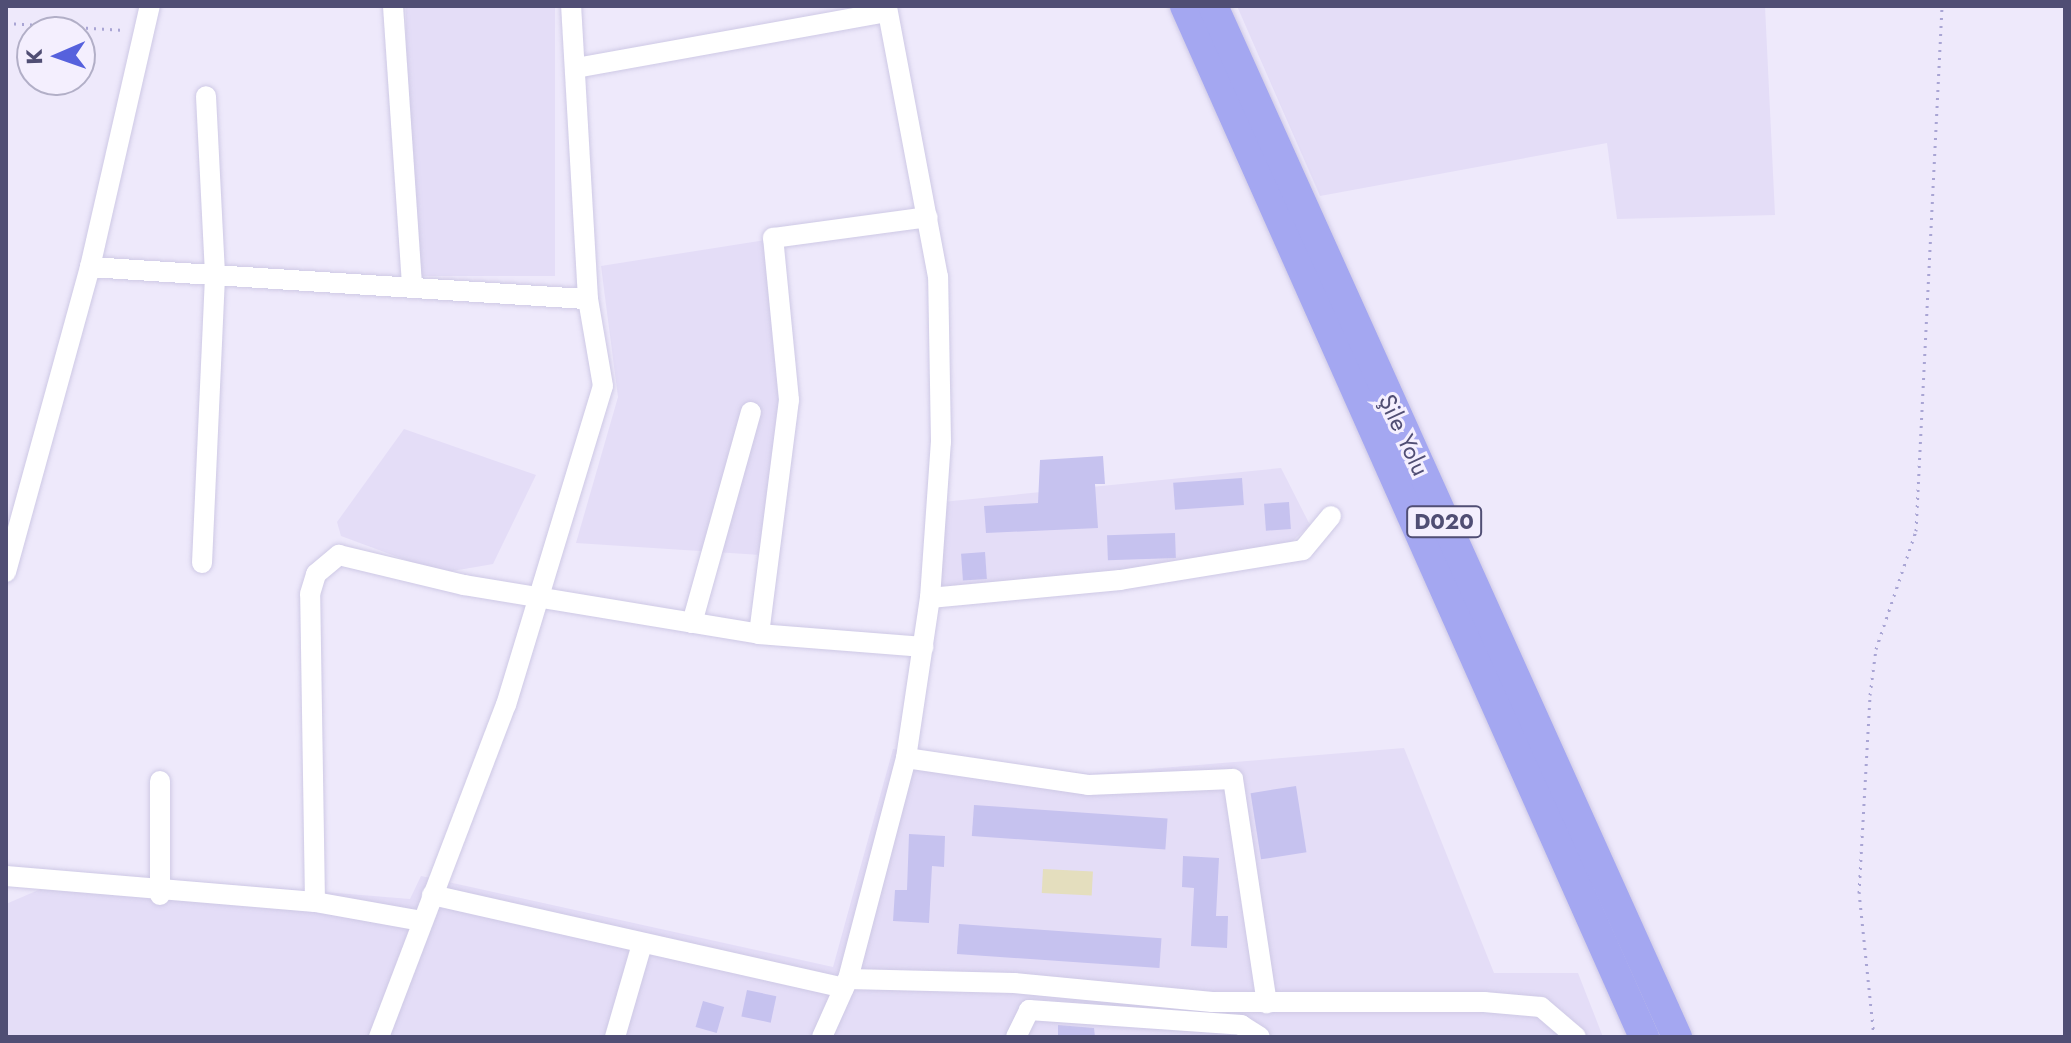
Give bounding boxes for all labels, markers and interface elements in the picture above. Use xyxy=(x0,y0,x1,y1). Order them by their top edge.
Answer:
north arrow xyxy=(16,16,96,96)
text: K xyxy=(18,49,50,65)
street label: Şile Yolu xyxy=(1373,390,1435,480)
road number: D020 xyxy=(1406,504,1482,540)

